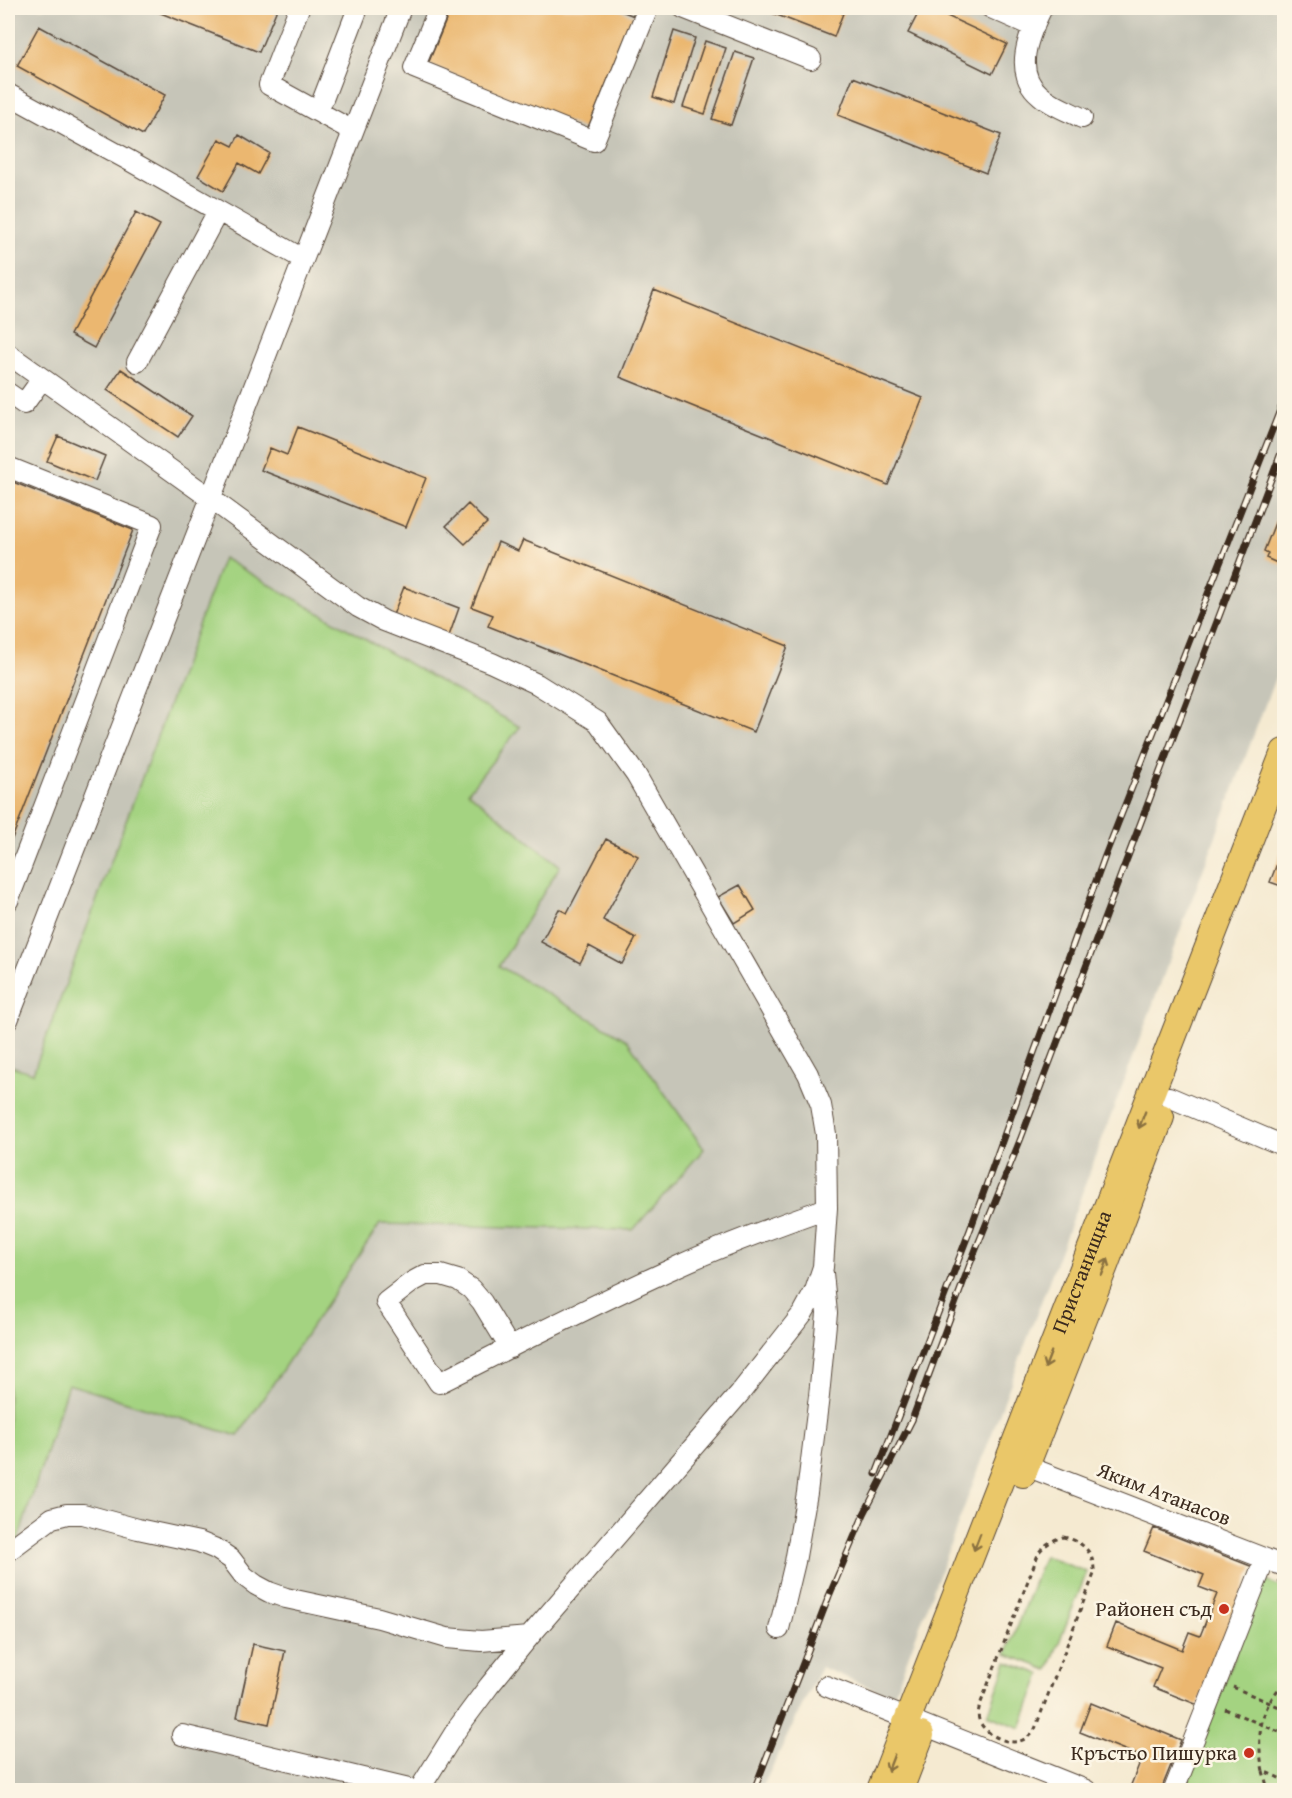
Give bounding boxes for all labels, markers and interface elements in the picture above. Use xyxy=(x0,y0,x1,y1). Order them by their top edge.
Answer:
one-way arrow xyxy=(1135,1110,1146,1129)
street label: Пристанищна xyxy=(1043,1206,1119,1338)
one-way arrow xyxy=(1100,1258,1111,1277)
one-way arrow xyxy=(1042,1351,1053,1369)
street label: Яким Атанасов xyxy=(1092,1453,1235,1533)
one-way arrow xyxy=(971,1532,982,1551)
place label: Районен съд xyxy=(1096,1593,1213,1624)
marker: Районен съд xyxy=(1217,1602,1231,1616)
place label: Кръстьо Пишурка xyxy=(1071,1737,1237,1768)
marker: Кръстьо Пишурка xyxy=(1242,1746,1256,1760)
one-way arrow xyxy=(885,1753,896,1772)

